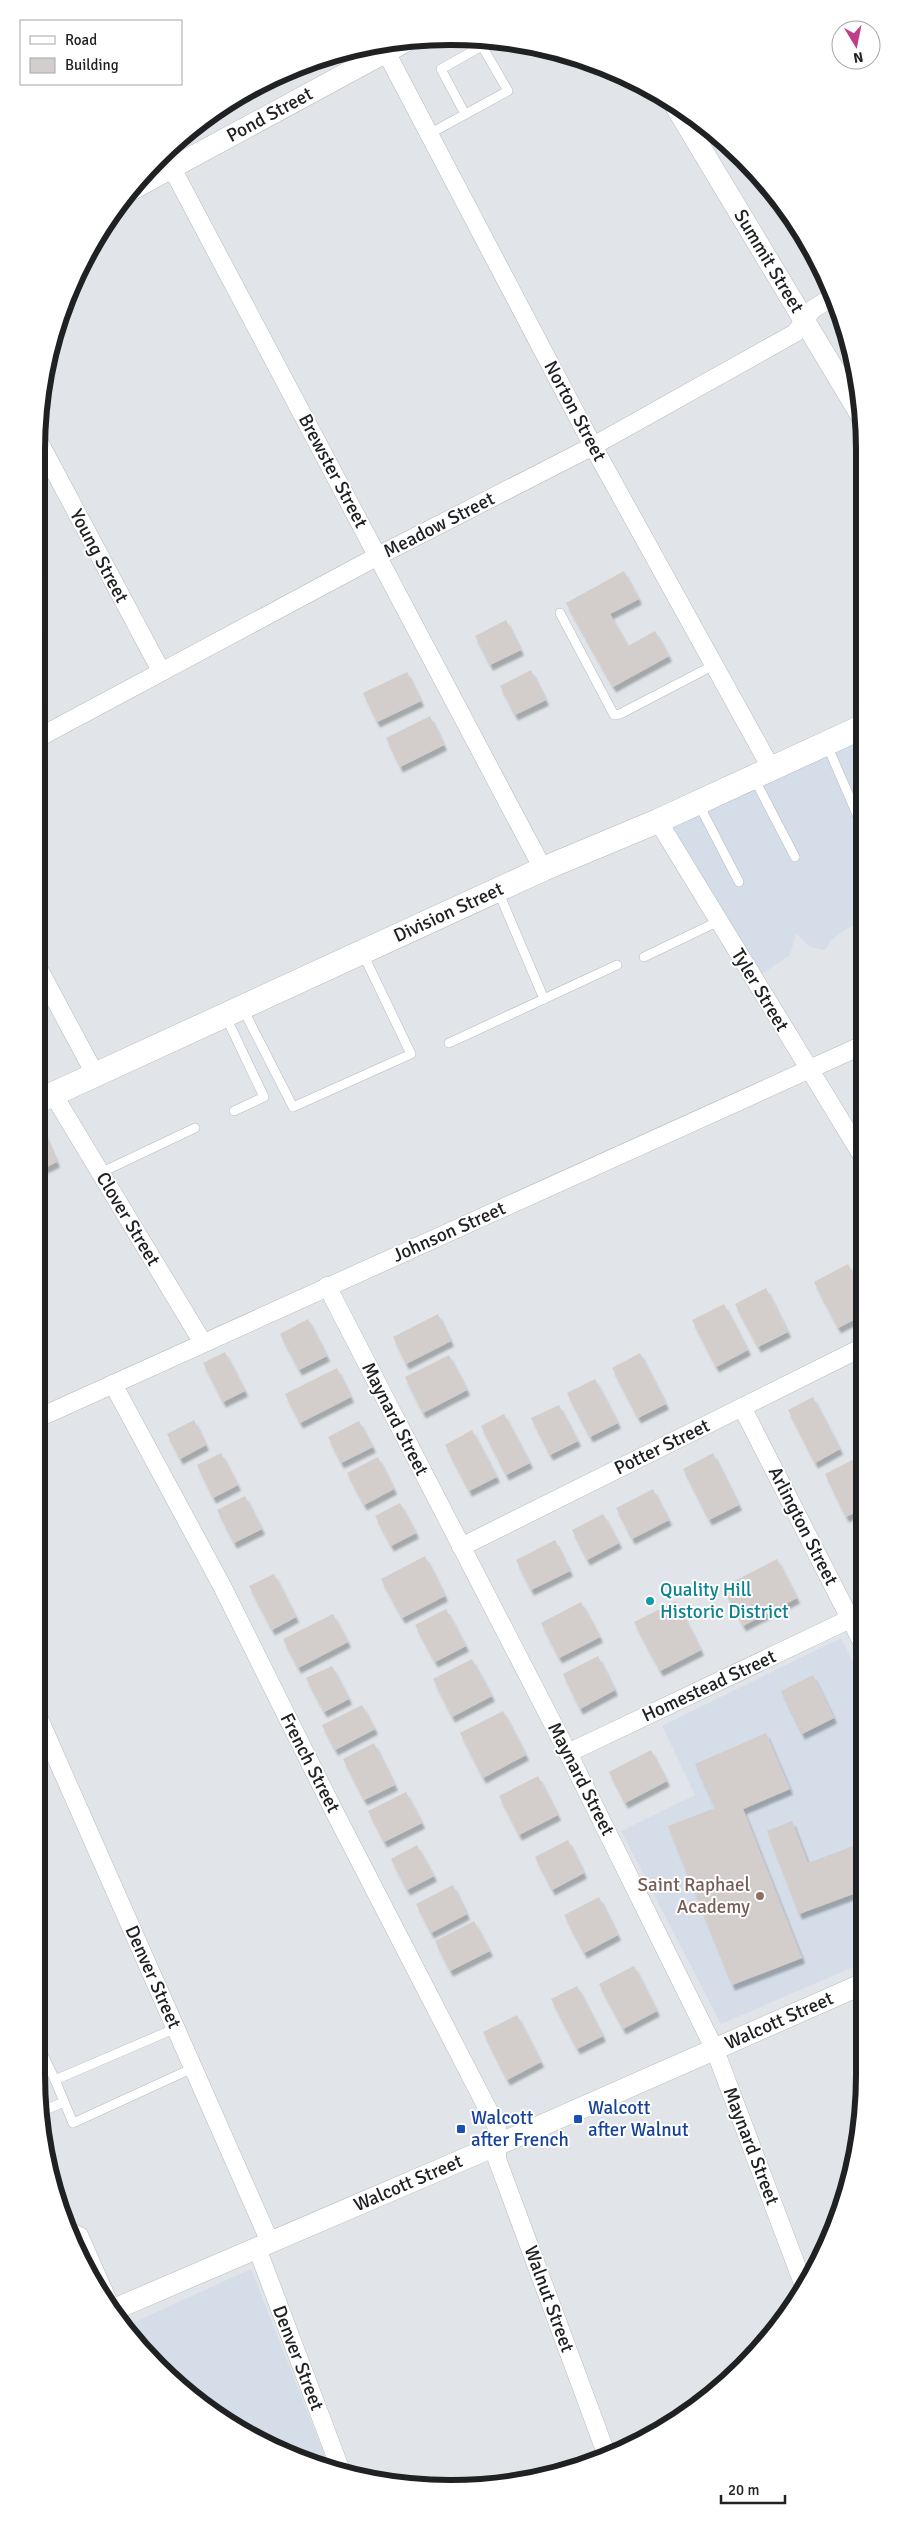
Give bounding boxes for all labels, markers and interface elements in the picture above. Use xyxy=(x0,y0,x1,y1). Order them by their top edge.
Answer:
legend xyxy=(20,20,182,85)
north arrow xyxy=(831,20,881,70)
text: Road xyxy=(65,31,97,49)
text: N xyxy=(852,48,864,67)
text: Building xyxy=(65,56,119,74)
street label: Pond Street xyxy=(223,82,317,148)
street label: Summit Street xyxy=(728,205,809,318)
street label: Norton Street xyxy=(538,357,612,466)
street label: Brewster Street xyxy=(293,410,373,532)
street label: Meadow Street xyxy=(379,487,499,563)
street label: Young Street xyxy=(64,505,134,607)
street label: Division Street xyxy=(390,877,508,948)
street label: Tyler Street xyxy=(726,944,794,1036)
street label: Clover Street xyxy=(91,1168,166,1271)
street label: Johnson Street xyxy=(389,1196,510,1268)
street label: Maynard Street xyxy=(356,1358,434,1480)
street label: Potter Street xyxy=(610,1413,714,1480)
street label: Arlington Street xyxy=(763,1463,843,1590)
place label: Quality Hill Historic District xyxy=(660,1578,789,1624)
marker: Quality Hill Historic District xyxy=(644,1595,656,1607)
street label: Homestead Street xyxy=(638,1644,780,1728)
street label: French Street xyxy=(275,1709,346,1817)
street label: Maynard Street xyxy=(542,1718,620,1840)
place label: Saint Raphael Academy xyxy=(637,1873,750,1919)
marker: Saint Raphael Academy xyxy=(754,1890,766,1902)
street label: Denver Street xyxy=(120,1922,187,2033)
street label: Walcott Street xyxy=(721,1986,837,2055)
street label: Maynard Street xyxy=(718,2084,785,2209)
place label: Walcott after Walnut xyxy=(588,2096,689,2142)
place label: Walcott after French xyxy=(471,2106,569,2152)
marker: Walcott after Walnut xyxy=(572,2113,584,2125)
marker: Walcott after French xyxy=(455,2123,467,2135)
street label: Walcott Street xyxy=(350,2149,467,2217)
street label: Walnut Street xyxy=(519,2242,580,2356)
street label: Denver Street xyxy=(267,2302,329,2414)
scale bar xyxy=(721,2472,785,2504)
text: 20 m xyxy=(728,2481,759,2499)

